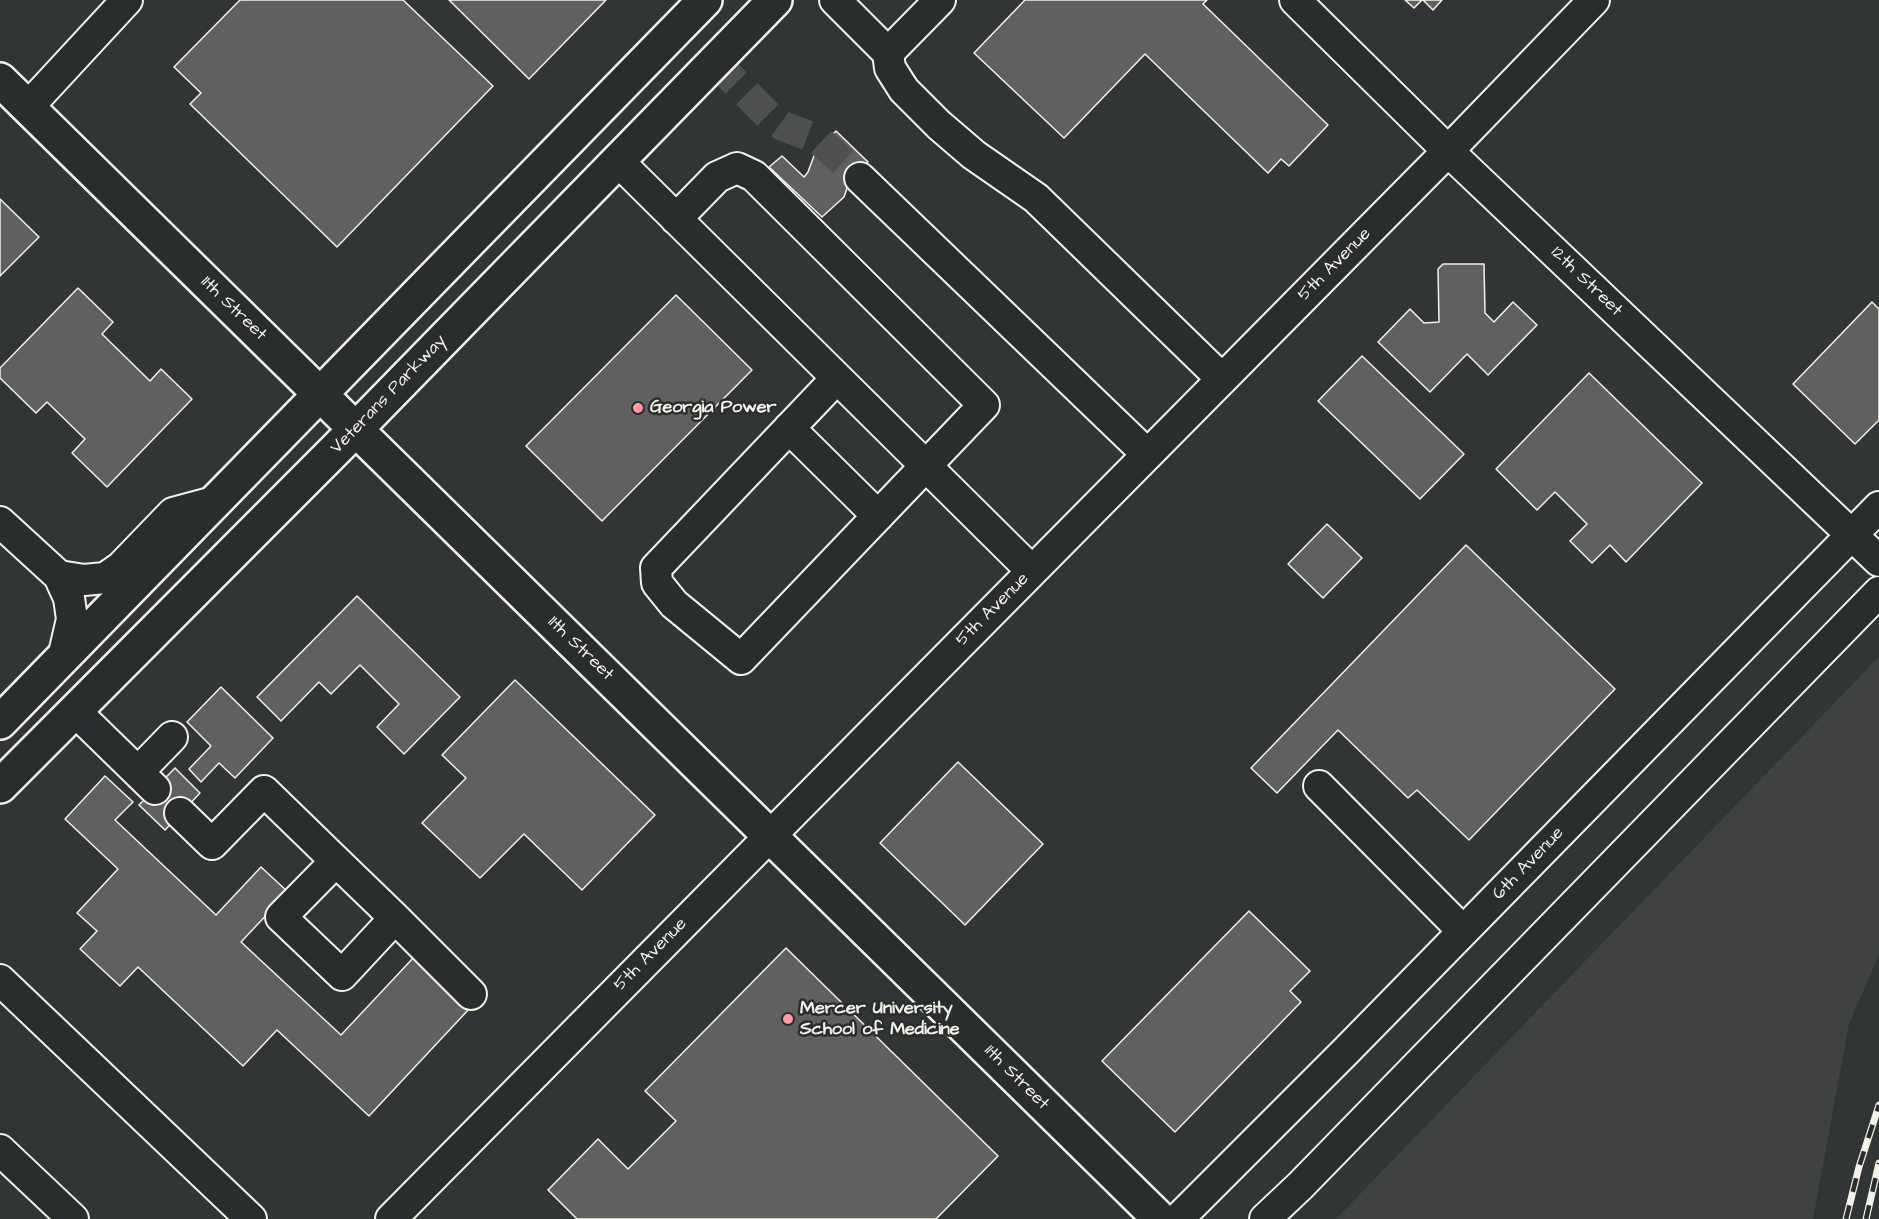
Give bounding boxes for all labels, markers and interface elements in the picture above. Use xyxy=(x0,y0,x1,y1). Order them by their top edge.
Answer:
street label: 5th Avenue xyxy=(1294,224,1376,306)
street label: 12th Street xyxy=(1546,242,1626,322)
street label: 11th Street xyxy=(195,272,271,346)
street label: Veterans Parkway xyxy=(326,331,452,459)
place label: Georgia Power xyxy=(650,397,776,419)
marker: Georgia Power xyxy=(631,401,645,415)
street label: 5th Avenue xyxy=(952,569,1034,651)
street label: 11th Street xyxy=(542,612,618,686)
street label: 6th Avenue xyxy=(1489,823,1569,905)
street label: 5th Avenue xyxy=(610,914,692,996)
place label: Mercer University School of Medicine xyxy=(800,998,960,1040)
marker: Mercer University School of Medicine xyxy=(781,1012,795,1026)
street label: 11th Street xyxy=(979,1041,1053,1115)

